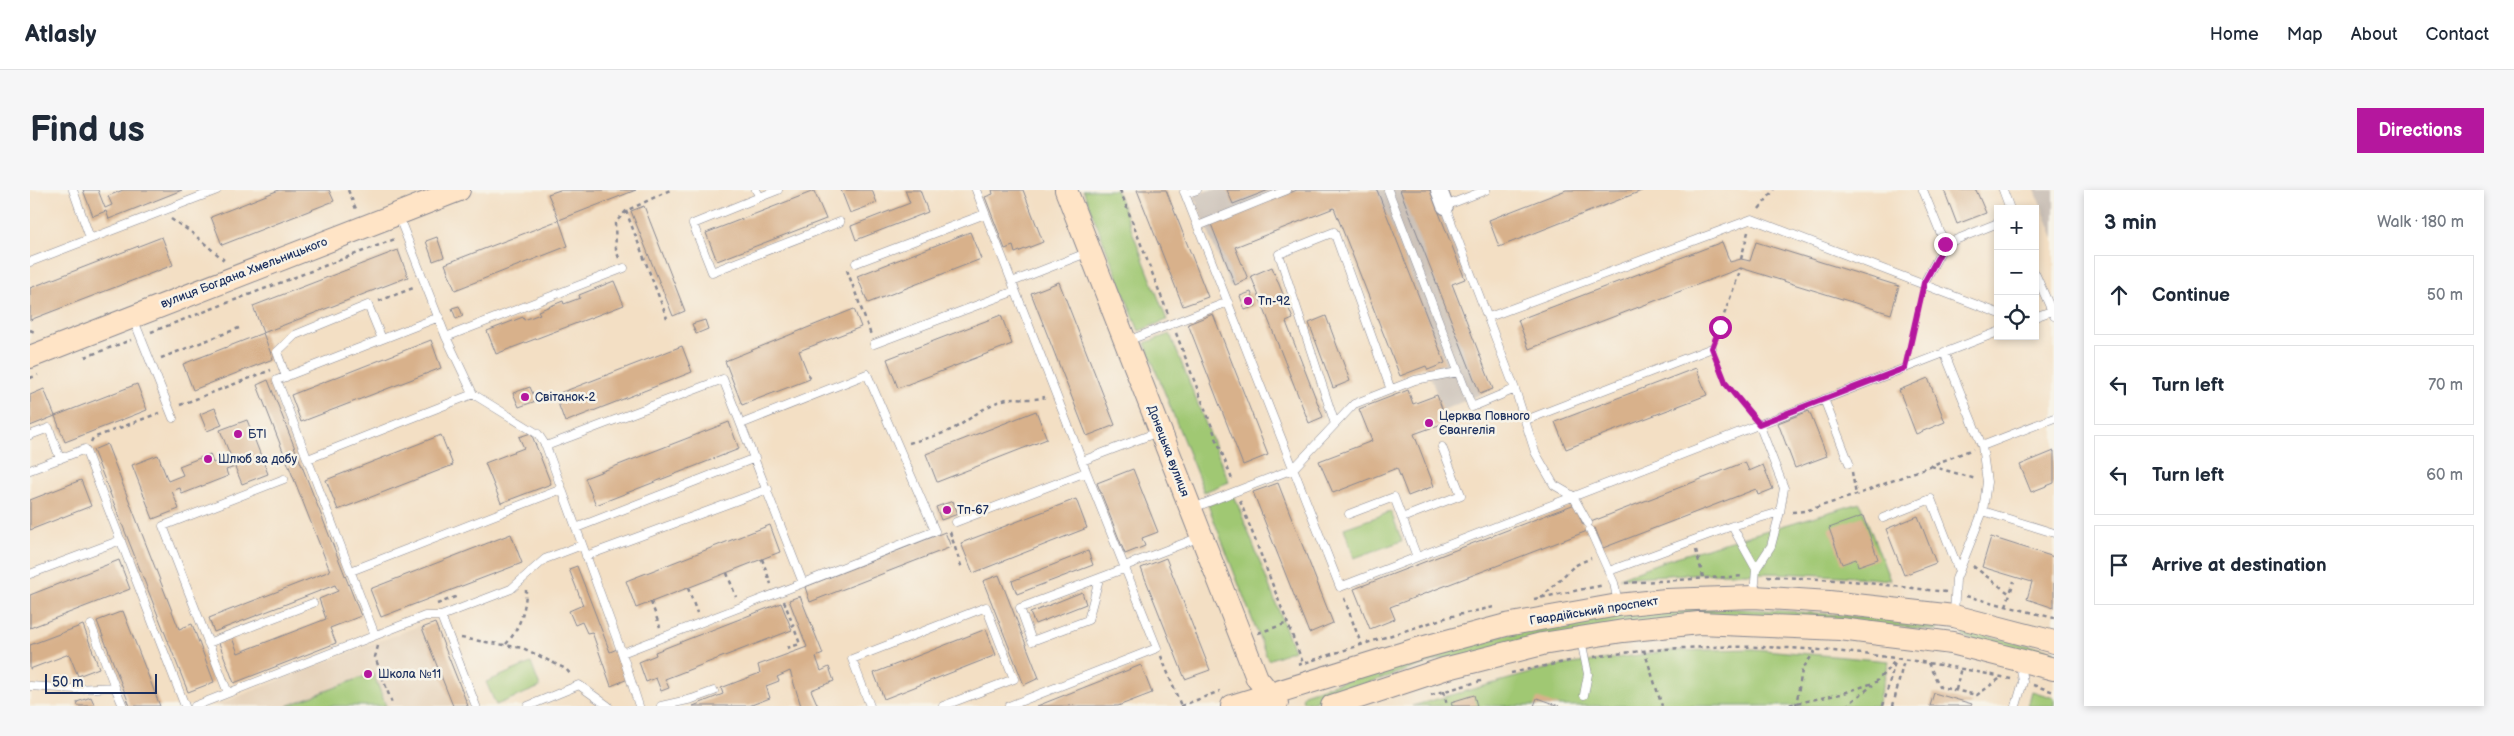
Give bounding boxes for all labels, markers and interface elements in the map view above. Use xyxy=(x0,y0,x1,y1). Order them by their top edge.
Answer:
text: Atlasly xyxy=(25,20,96,49)
text: Home xyxy=(2210,24,2259,45)
text: Map xyxy=(2287,24,2323,45)
text: About xyxy=(2351,24,2398,45)
text: Contact xyxy=(2426,24,2489,45)
button: Directions xyxy=(2357,108,2484,153)
text: Find us xyxy=(30,109,145,152)
map controls xyxy=(1994,205,2039,340)
button: + xyxy=(1994,205,2039,250)
text: 3 min xyxy=(2104,210,2157,235)
text: Walk · 180 m xyxy=(2377,213,2464,232)
route end xyxy=(1934,233,1957,256)
street label: вулиця Богдана Хмельницького xyxy=(159,234,329,312)
button: − xyxy=(1994,250,2039,295)
icon: ahead xyxy=(2105,281,2133,309)
text: Continue xyxy=(2152,284,2230,307)
text: 50 m xyxy=(2427,286,2463,305)
place label: Тп-92 xyxy=(1258,294,1290,309)
marker: Тп-92 xyxy=(1242,295,1254,307)
button: locate xyxy=(1994,295,2039,340)
route start xyxy=(1709,316,1732,339)
icon: left xyxy=(2105,371,2133,399)
text: Turn left xyxy=(2152,374,2224,397)
text: 70 m xyxy=(2428,376,2463,395)
place label: Світанок-2 xyxy=(535,390,596,405)
marker: Світанок-2 xyxy=(519,391,531,403)
street label: Донецька вулиця xyxy=(1144,403,1192,499)
place label: Церква Повного Євангелія xyxy=(1439,409,1530,438)
marker: Церква Повного Євангелія xyxy=(1423,417,1435,429)
place label: БТІ xyxy=(248,427,267,442)
marker: БТІ xyxy=(232,428,244,440)
place label: Шлюб за добу xyxy=(218,452,297,467)
marker: Шлюб за добу xyxy=(202,453,214,465)
icon: left xyxy=(2105,461,2133,489)
text: Turn left xyxy=(2152,464,2224,487)
text: 60 m xyxy=(2426,466,2463,485)
place label: Тп-67 xyxy=(957,503,989,518)
marker: Тп-67 xyxy=(941,504,953,516)
icon: arrive xyxy=(2105,551,2133,579)
text: Arrive at destination xyxy=(2152,554,2327,577)
street label: Гвардійський проспект xyxy=(1529,593,1660,629)
place label: Школа №11 xyxy=(378,667,441,682)
marker: Школа №11 xyxy=(362,668,374,680)
scale bar xyxy=(45,671,158,694)
text: 50 m xyxy=(52,674,84,691)

